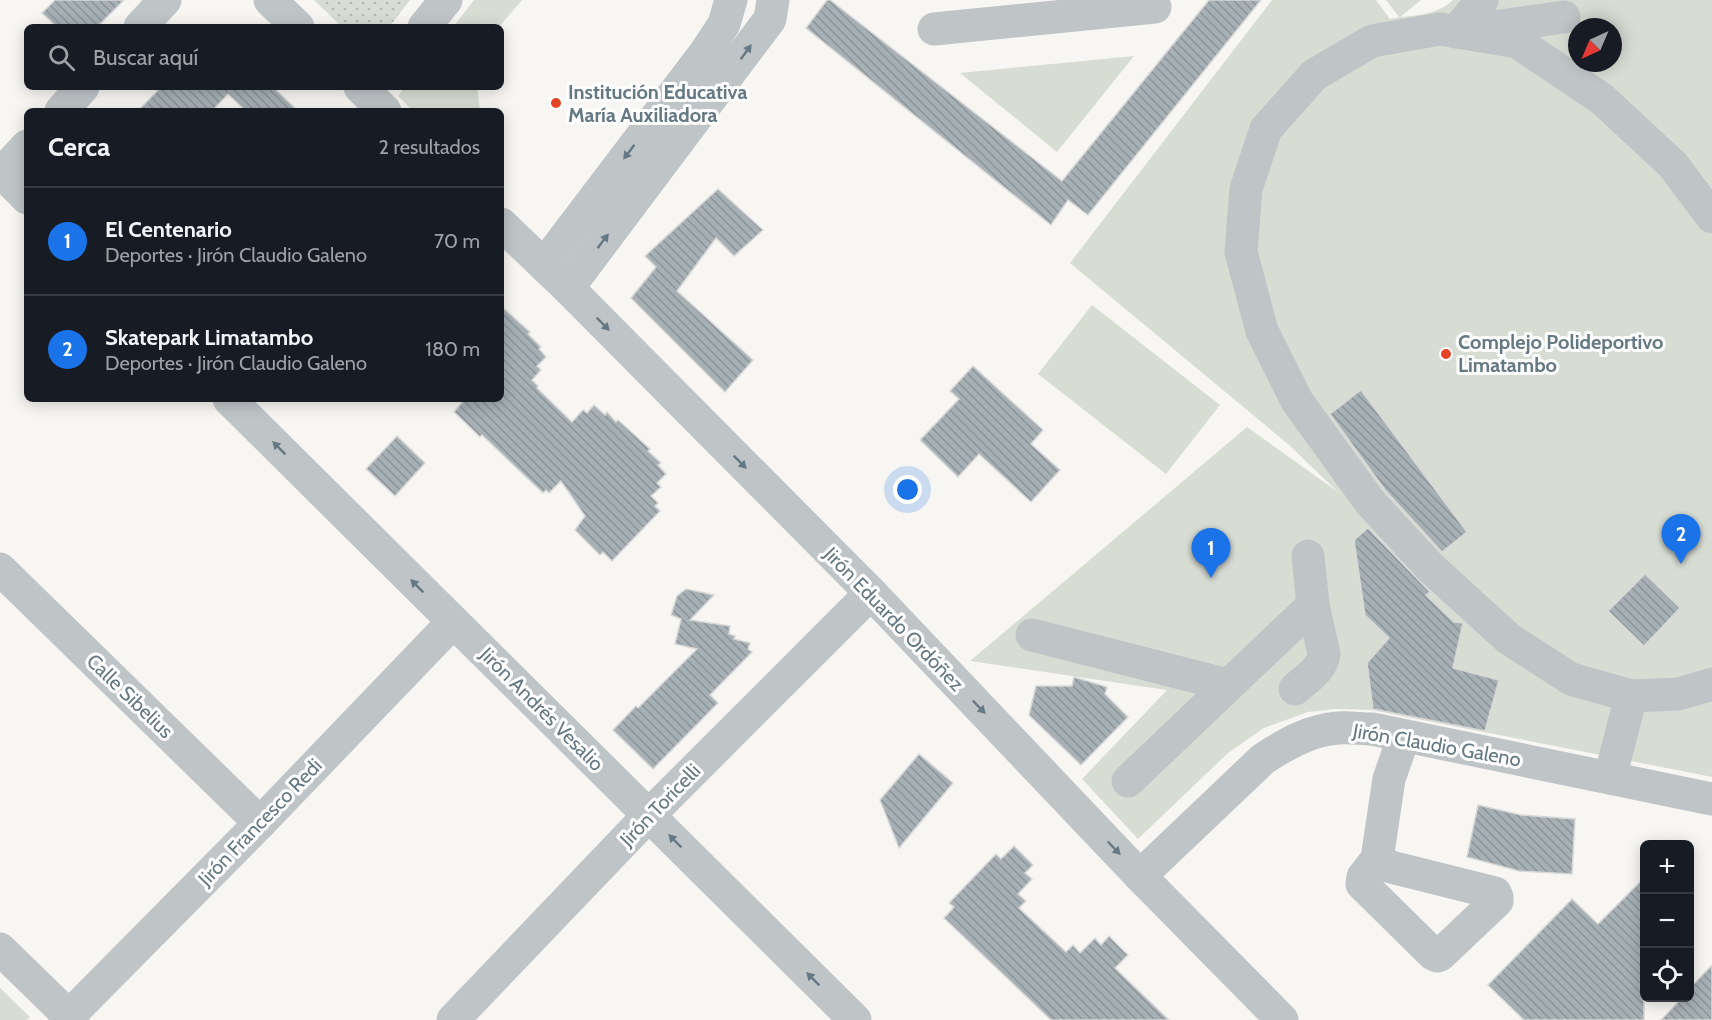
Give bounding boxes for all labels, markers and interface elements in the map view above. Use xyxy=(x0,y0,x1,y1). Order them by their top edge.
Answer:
north arrow xyxy=(1568,18,1622,72)
search box xyxy=(24,24,504,90)
icon: search xyxy=(45,41,78,74)
text: Buscar aquí xyxy=(93,44,198,71)
one-way arrow xyxy=(739,45,751,60)
place label: Institución Educativa María Auxiliadora xyxy=(568,80,747,127)
marker: Institución Educativa María Auxiliadora xyxy=(549,96,563,110)
text: Cerca xyxy=(48,131,110,163)
text: 2 resultados xyxy=(379,135,480,159)
one-way arrow xyxy=(624,145,636,160)
text: El Centenario xyxy=(105,216,232,243)
text: 1 xyxy=(64,229,71,253)
text: 70 m xyxy=(434,229,480,253)
one-way arrow xyxy=(596,234,608,249)
text: Deportes · Jirón Claudio Galeno xyxy=(105,243,367,267)
one-way arrow xyxy=(595,316,609,330)
text: Skatepark Limatambo xyxy=(105,324,313,351)
place label: Complejo Polideportivo Limatambo xyxy=(1458,330,1663,377)
text: 2 xyxy=(62,337,73,361)
text: 180 m xyxy=(425,337,480,361)
marker: Complejo Polideportivo Limatambo xyxy=(1439,347,1453,361)
text: Deportes · Jirón Claudio Galeno xyxy=(105,351,367,375)
one-way arrow xyxy=(272,442,286,456)
one-way arrow xyxy=(733,454,747,468)
your location xyxy=(893,475,922,504)
pin: 2 xyxy=(1662,514,1700,564)
pin: 1 xyxy=(1192,528,1230,578)
street label: Jirón Eduardo Ordóñez xyxy=(818,541,969,696)
one-way arrow xyxy=(411,579,425,593)
street label: Jirón Andrés Vesalio xyxy=(475,642,609,776)
street label: Calle Sibelius xyxy=(82,649,178,743)
one-way arrow xyxy=(972,699,986,714)
street label: Jirón Claudio Galeno xyxy=(1350,718,1523,772)
street label: Jirón Francesco Redi xyxy=(192,753,327,891)
street label: Jirón Toricelli xyxy=(614,759,705,852)
one-way arrow xyxy=(669,834,683,848)
one-way arrow xyxy=(1106,840,1120,854)
map controls xyxy=(1640,840,1694,1002)
button: + xyxy=(1640,840,1694,894)
button: − xyxy=(1640,894,1694,948)
button: locate xyxy=(1640,948,1694,1002)
one-way arrow xyxy=(807,972,821,986)

